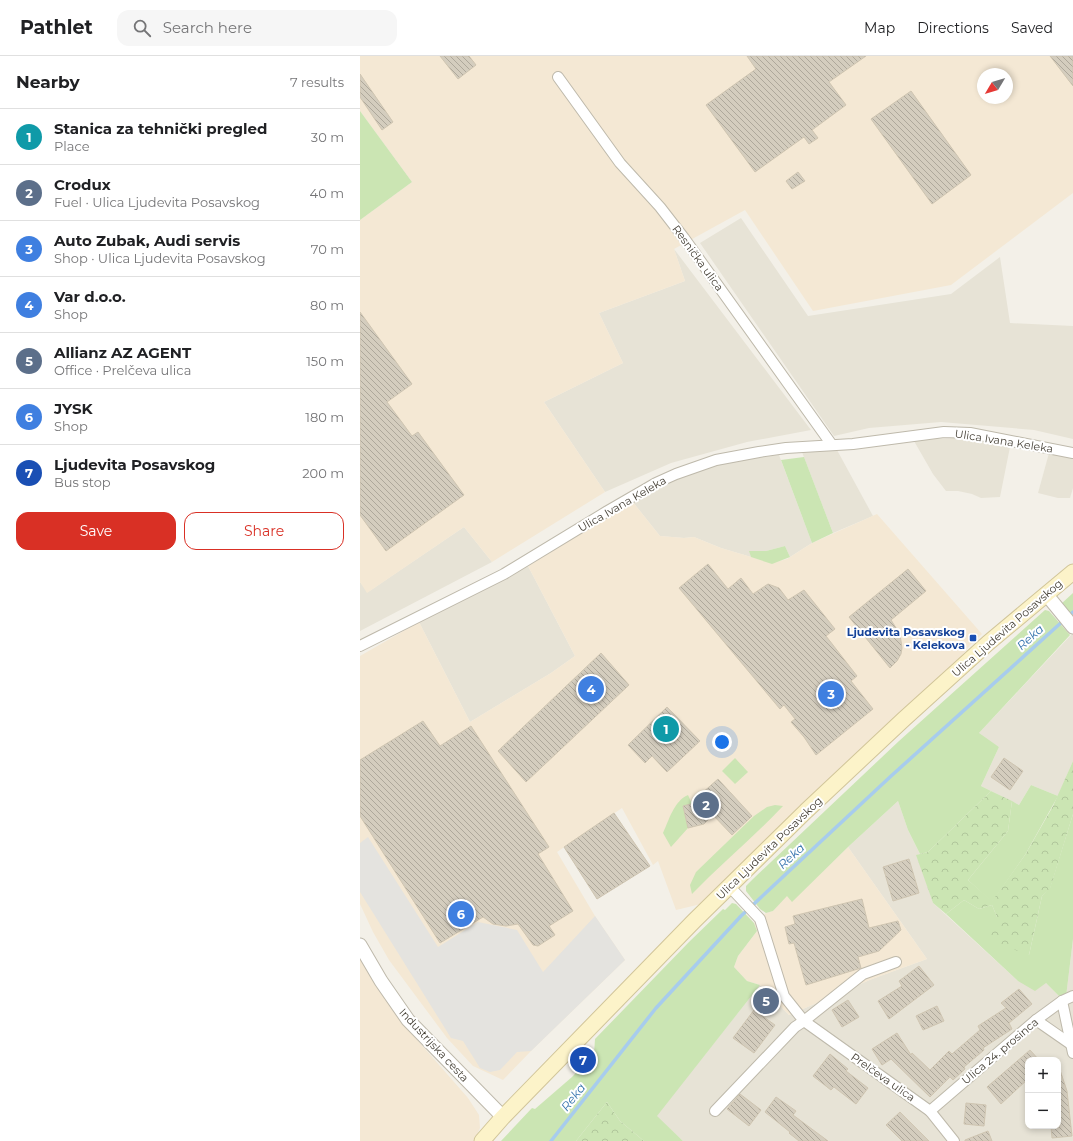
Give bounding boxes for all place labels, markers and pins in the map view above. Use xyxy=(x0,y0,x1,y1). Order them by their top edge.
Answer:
place label: Ljudevita Posavskog - Kelekova xyxy=(847,625,965,652)
marker: Ljudevita Posavskog - Kelekova xyxy=(968,633,978,643)
pin: 4 xyxy=(578,674,604,704)
pin: 3 xyxy=(818,679,844,709)
pin: 1 xyxy=(653,714,679,744)
pin: 2 xyxy=(693,790,719,820)
pin: 6 xyxy=(448,899,474,929)
pin: 5 xyxy=(753,986,779,1016)
pin: 7 xyxy=(570,1045,596,1075)

